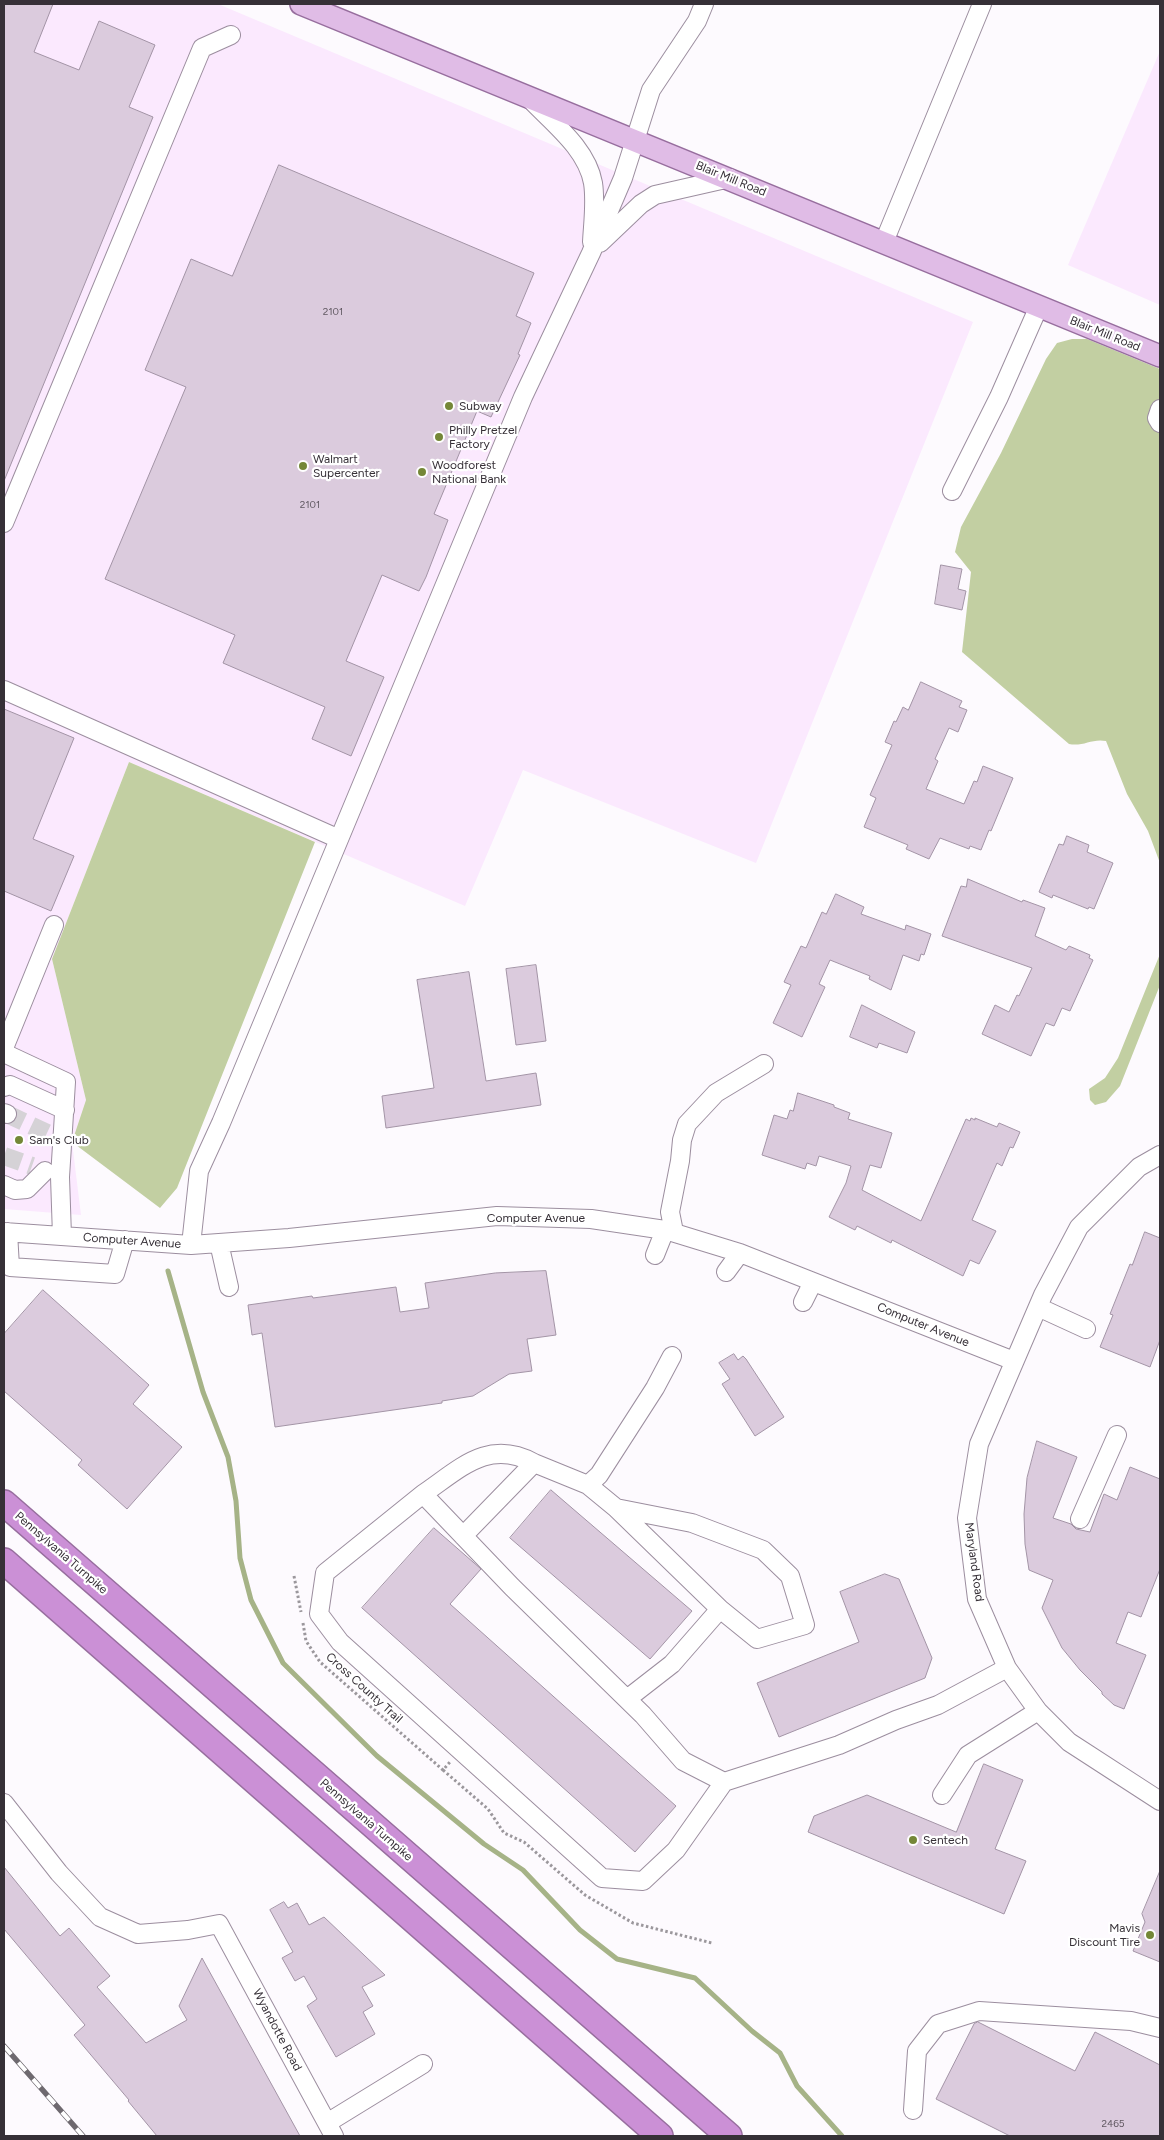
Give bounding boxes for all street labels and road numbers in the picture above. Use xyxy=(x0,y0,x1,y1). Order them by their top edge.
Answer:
street label: Blair Mill Road xyxy=(694,158,768,200)
street label: Blair Mill Road xyxy=(1068,313,1142,355)
street label: Computer Avenue xyxy=(487,1211,585,1225)
street label: Computer Avenue xyxy=(82,1230,182,1252)
street label: Computer Avenue xyxy=(875,1300,971,1350)
street label: Pennsylvania Turnpike xyxy=(12,1509,110,1597)
street label: Maryland Road xyxy=(961,1522,987,1602)
street label: Cross County Trail xyxy=(323,1650,405,1726)
street label: Pennsylvania Turnpike xyxy=(317,1776,415,1864)
street label: Wyandotte Road xyxy=(249,1987,305,2073)

